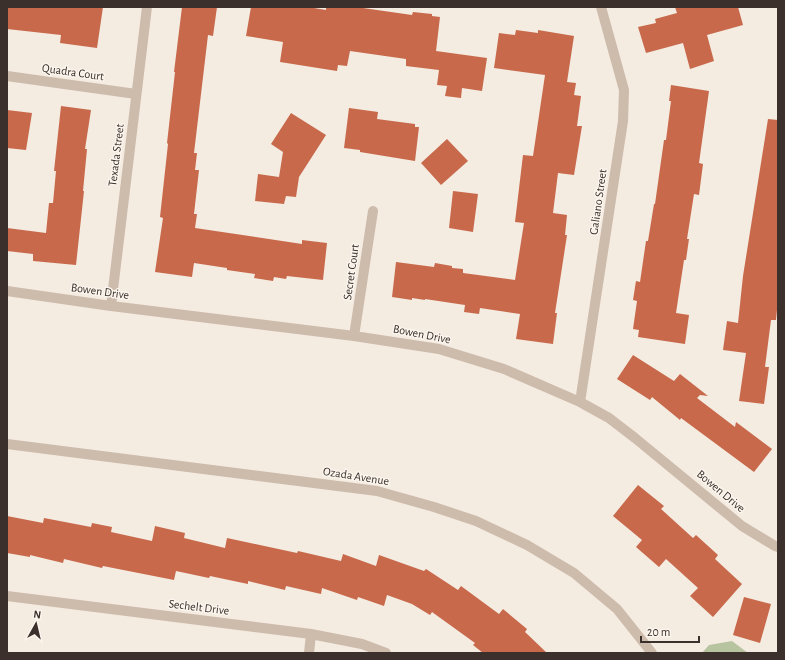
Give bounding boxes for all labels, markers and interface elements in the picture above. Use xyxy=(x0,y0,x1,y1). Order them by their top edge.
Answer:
street label: Quadra Court xyxy=(41,62,105,83)
street label: Texada Street xyxy=(106,123,126,187)
street label: Galiano Street xyxy=(587,168,609,236)
street label: Secret Court xyxy=(341,243,361,301)
street label: Bowen Drive xyxy=(70,281,130,301)
street label: Bowen Drive xyxy=(392,323,452,345)
street label: Ozada Avenue xyxy=(322,465,390,487)
street label: Bowen Drive xyxy=(695,468,747,514)
street label: Sechelt Drive xyxy=(168,597,230,617)
north arrow xyxy=(16,604,56,644)
text: N xyxy=(33,609,42,621)
scale bar xyxy=(641,618,699,644)
text: 20 m xyxy=(647,626,670,638)

